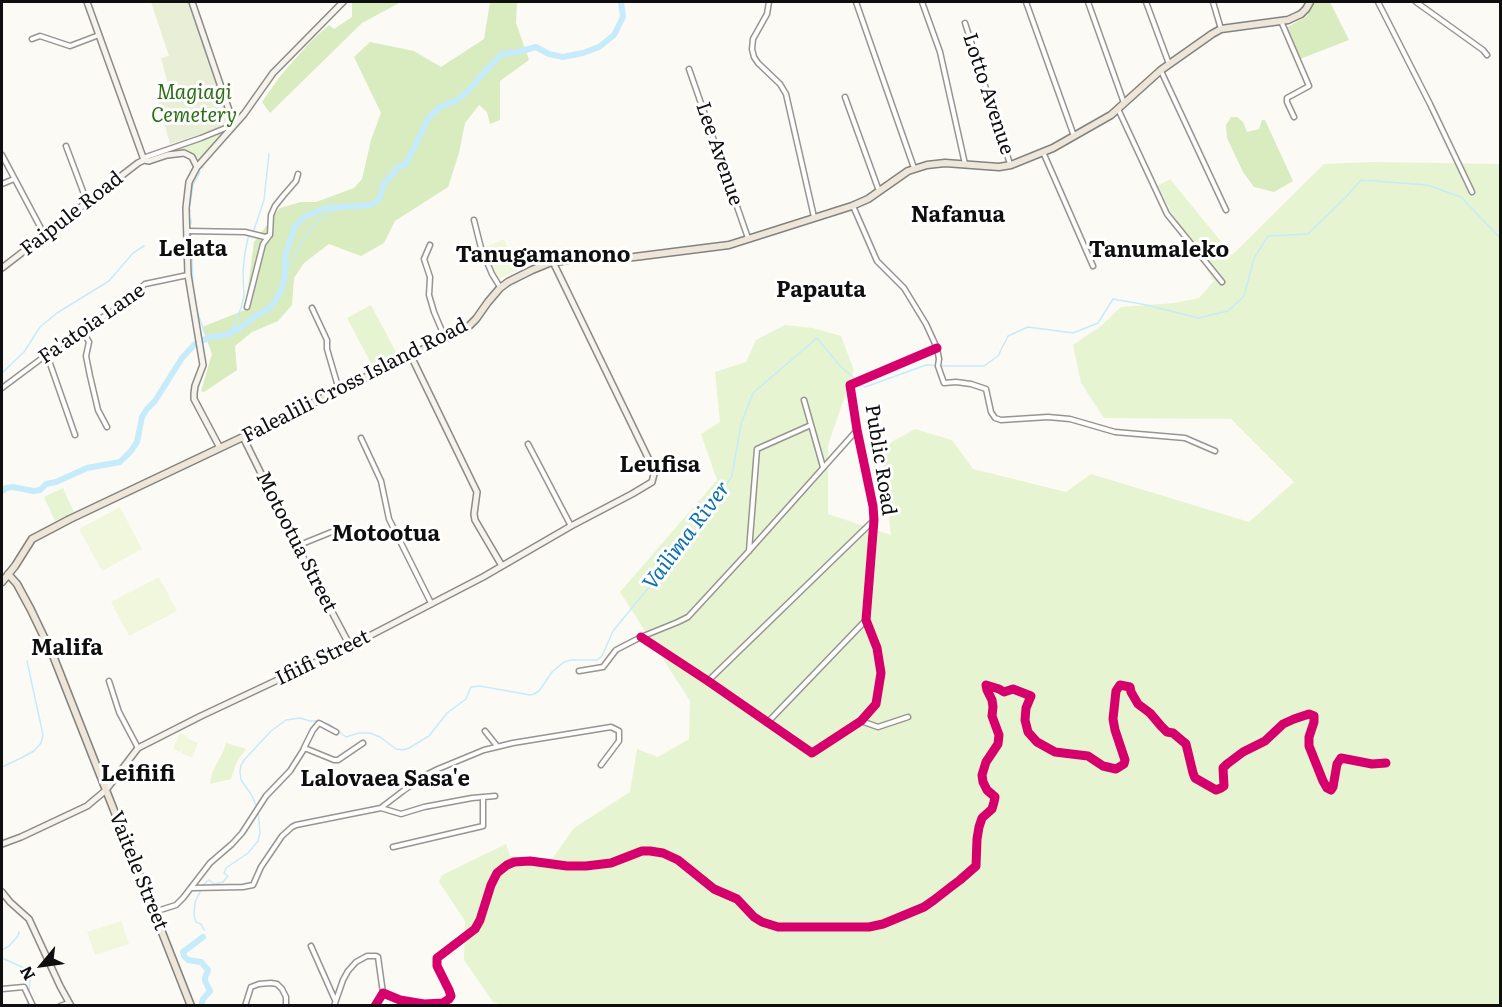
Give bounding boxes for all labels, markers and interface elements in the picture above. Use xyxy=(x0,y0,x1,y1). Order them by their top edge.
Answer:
street label: Lotto Avenue xyxy=(957,30,1019,158)
park label: Magiagi Cemetery xyxy=(151,81,237,128)
street label: Lee Avenue xyxy=(690,99,748,209)
street label: Faipule Road xyxy=(16,167,128,261)
district label: Nafanua xyxy=(911,203,1005,229)
district label: Lelata xyxy=(159,237,227,263)
district label: Tanumaleko xyxy=(1089,238,1229,264)
district label: Tanugamanono xyxy=(456,243,630,269)
district label: Papauta xyxy=(776,278,866,304)
street label: Fa'atoia Lane xyxy=(34,279,150,369)
street label: Falealili Cross Island Road xyxy=(238,314,472,448)
street label: Public Road xyxy=(859,403,901,517)
district label: Leufisa xyxy=(619,453,701,479)
street label: Motootua Street xyxy=(250,468,342,616)
water label: Vailima River xyxy=(638,477,736,595)
district label: Motootua xyxy=(332,522,440,548)
street label: Ifiifi Street xyxy=(272,625,374,691)
district label: Malifa xyxy=(31,636,103,662)
district label: Leifiifi xyxy=(101,762,175,788)
district label: Lalovaea Sasa'e xyxy=(300,767,470,793)
street label: Vaitele Street xyxy=(103,808,173,934)
north arrow xyxy=(12,935,72,995)
text: N xyxy=(13,962,40,985)

